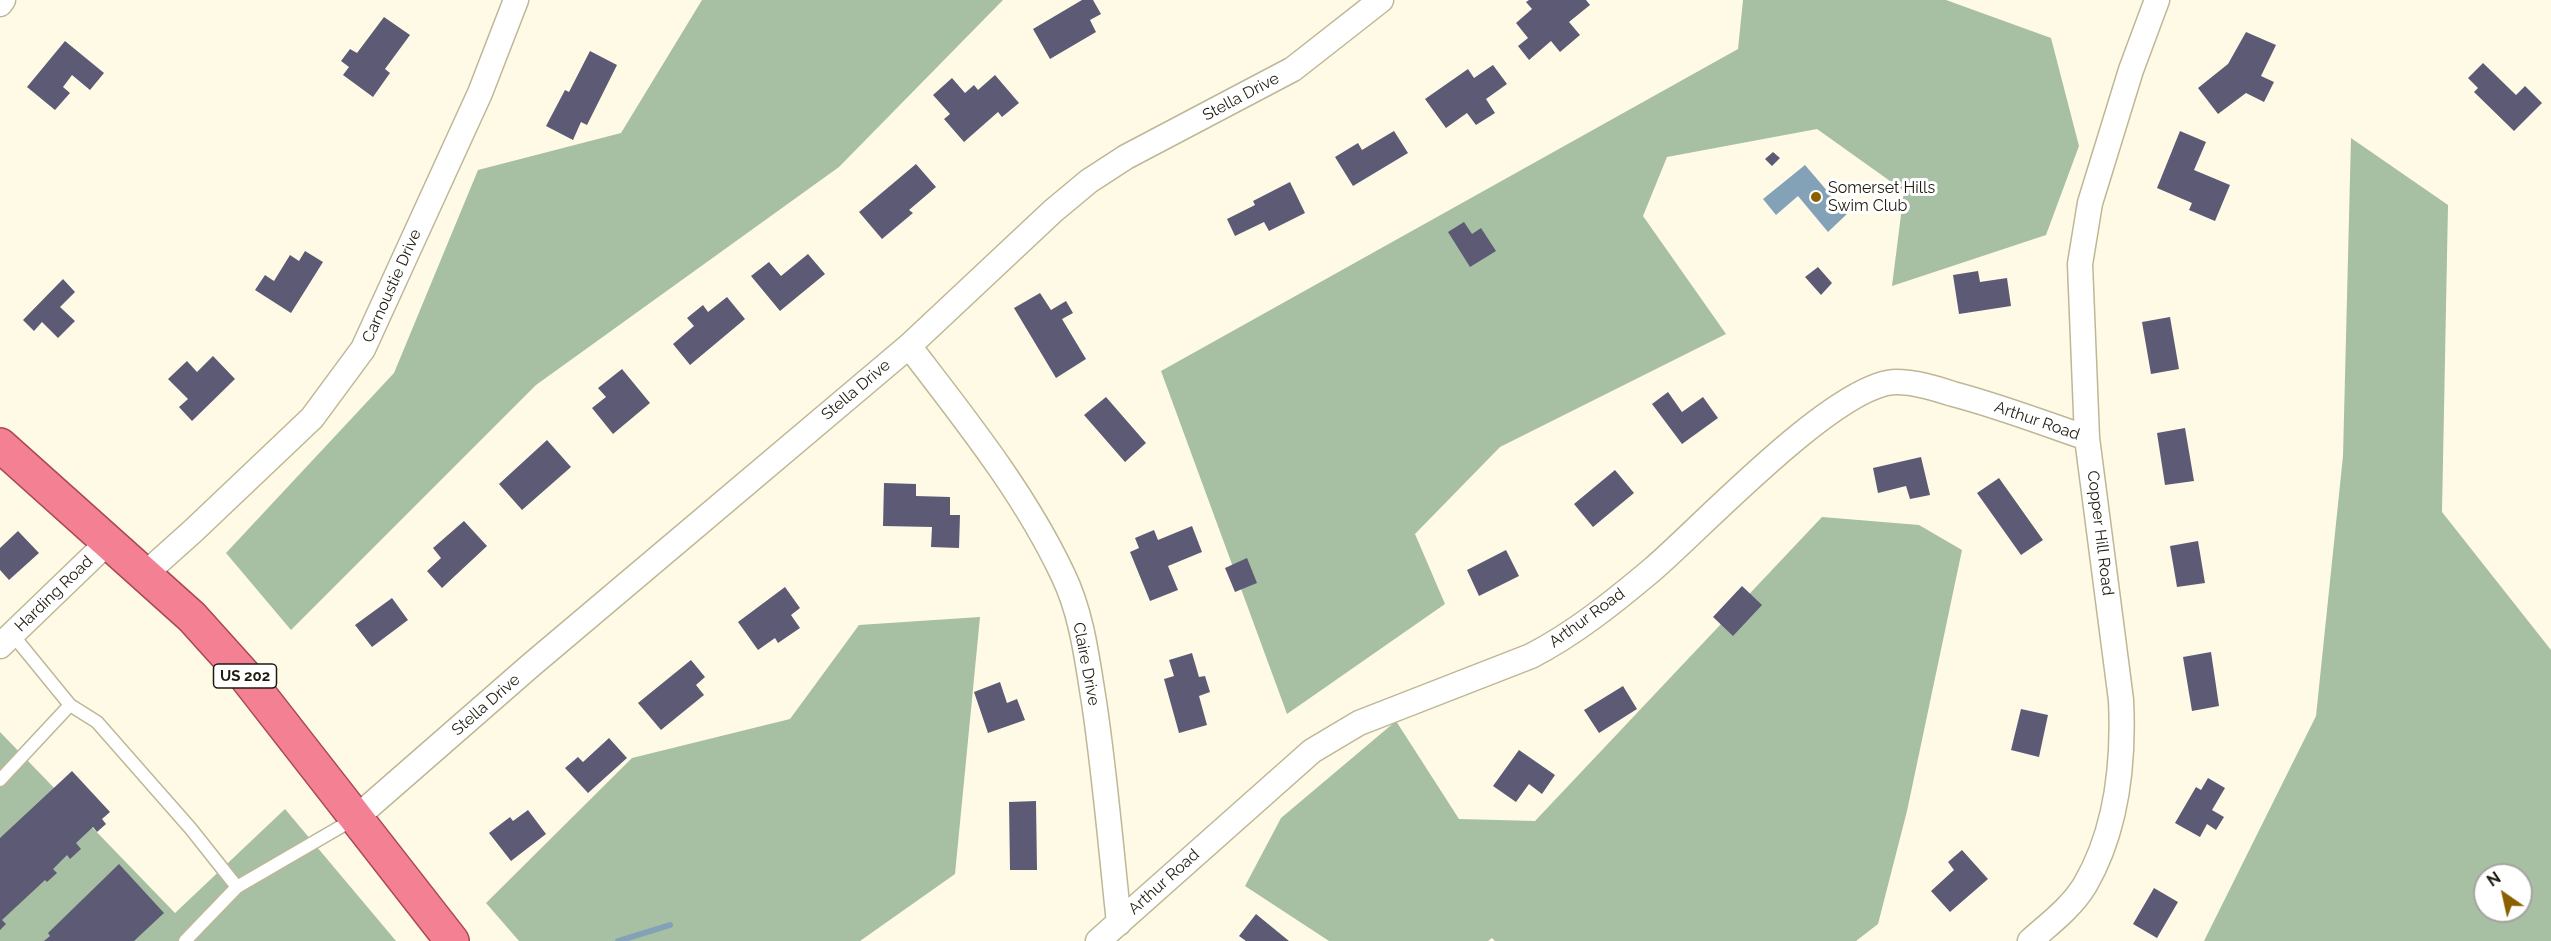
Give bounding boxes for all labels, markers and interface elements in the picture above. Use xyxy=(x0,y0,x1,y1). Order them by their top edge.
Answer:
street label: Stella Drive xyxy=(1199,69,1283,125)
place label: Somerset Hills Swim Club xyxy=(1828,178,1935,216)
marker: Somerset Hills Swim Club xyxy=(1809,190,1823,204)
street label: Carnoustie Drive xyxy=(358,226,426,346)
street label: Stella Drive xyxy=(818,356,894,424)
street label: Arthur Road xyxy=(1992,397,2082,445)
street label: Copper Hill Road xyxy=(2083,469,2117,597)
street label: Harding Road xyxy=(11,552,97,636)
street label: Arthur Road xyxy=(1545,584,1629,652)
street label: Claire Drive xyxy=(1069,621,1103,707)
road number: US 202 xyxy=(214,664,276,688)
street label: Stella Drive xyxy=(448,670,524,740)
street label: Arthur Road xyxy=(1125,845,1203,919)
north arrow xyxy=(2473,863,2533,923)
text: N xyxy=(2483,868,2504,891)

